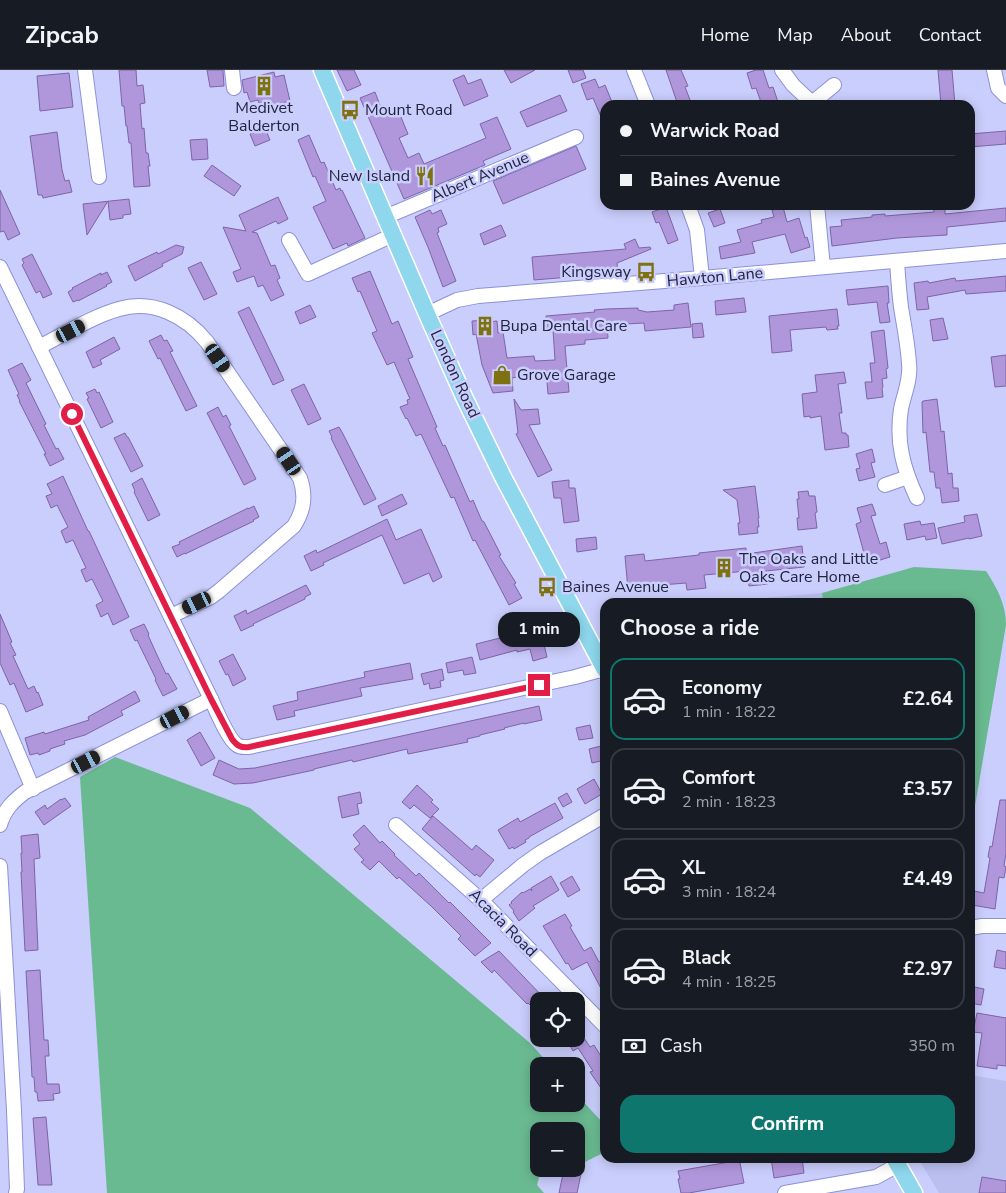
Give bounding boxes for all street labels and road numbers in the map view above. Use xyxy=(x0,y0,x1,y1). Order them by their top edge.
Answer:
street label: Albert Avenue xyxy=(428,146,532,208)
street label: Hawton Lane xyxy=(666,262,764,292)
street label: London Road xyxy=(425,326,485,422)
street label: Acacia Road xyxy=(464,884,542,962)

